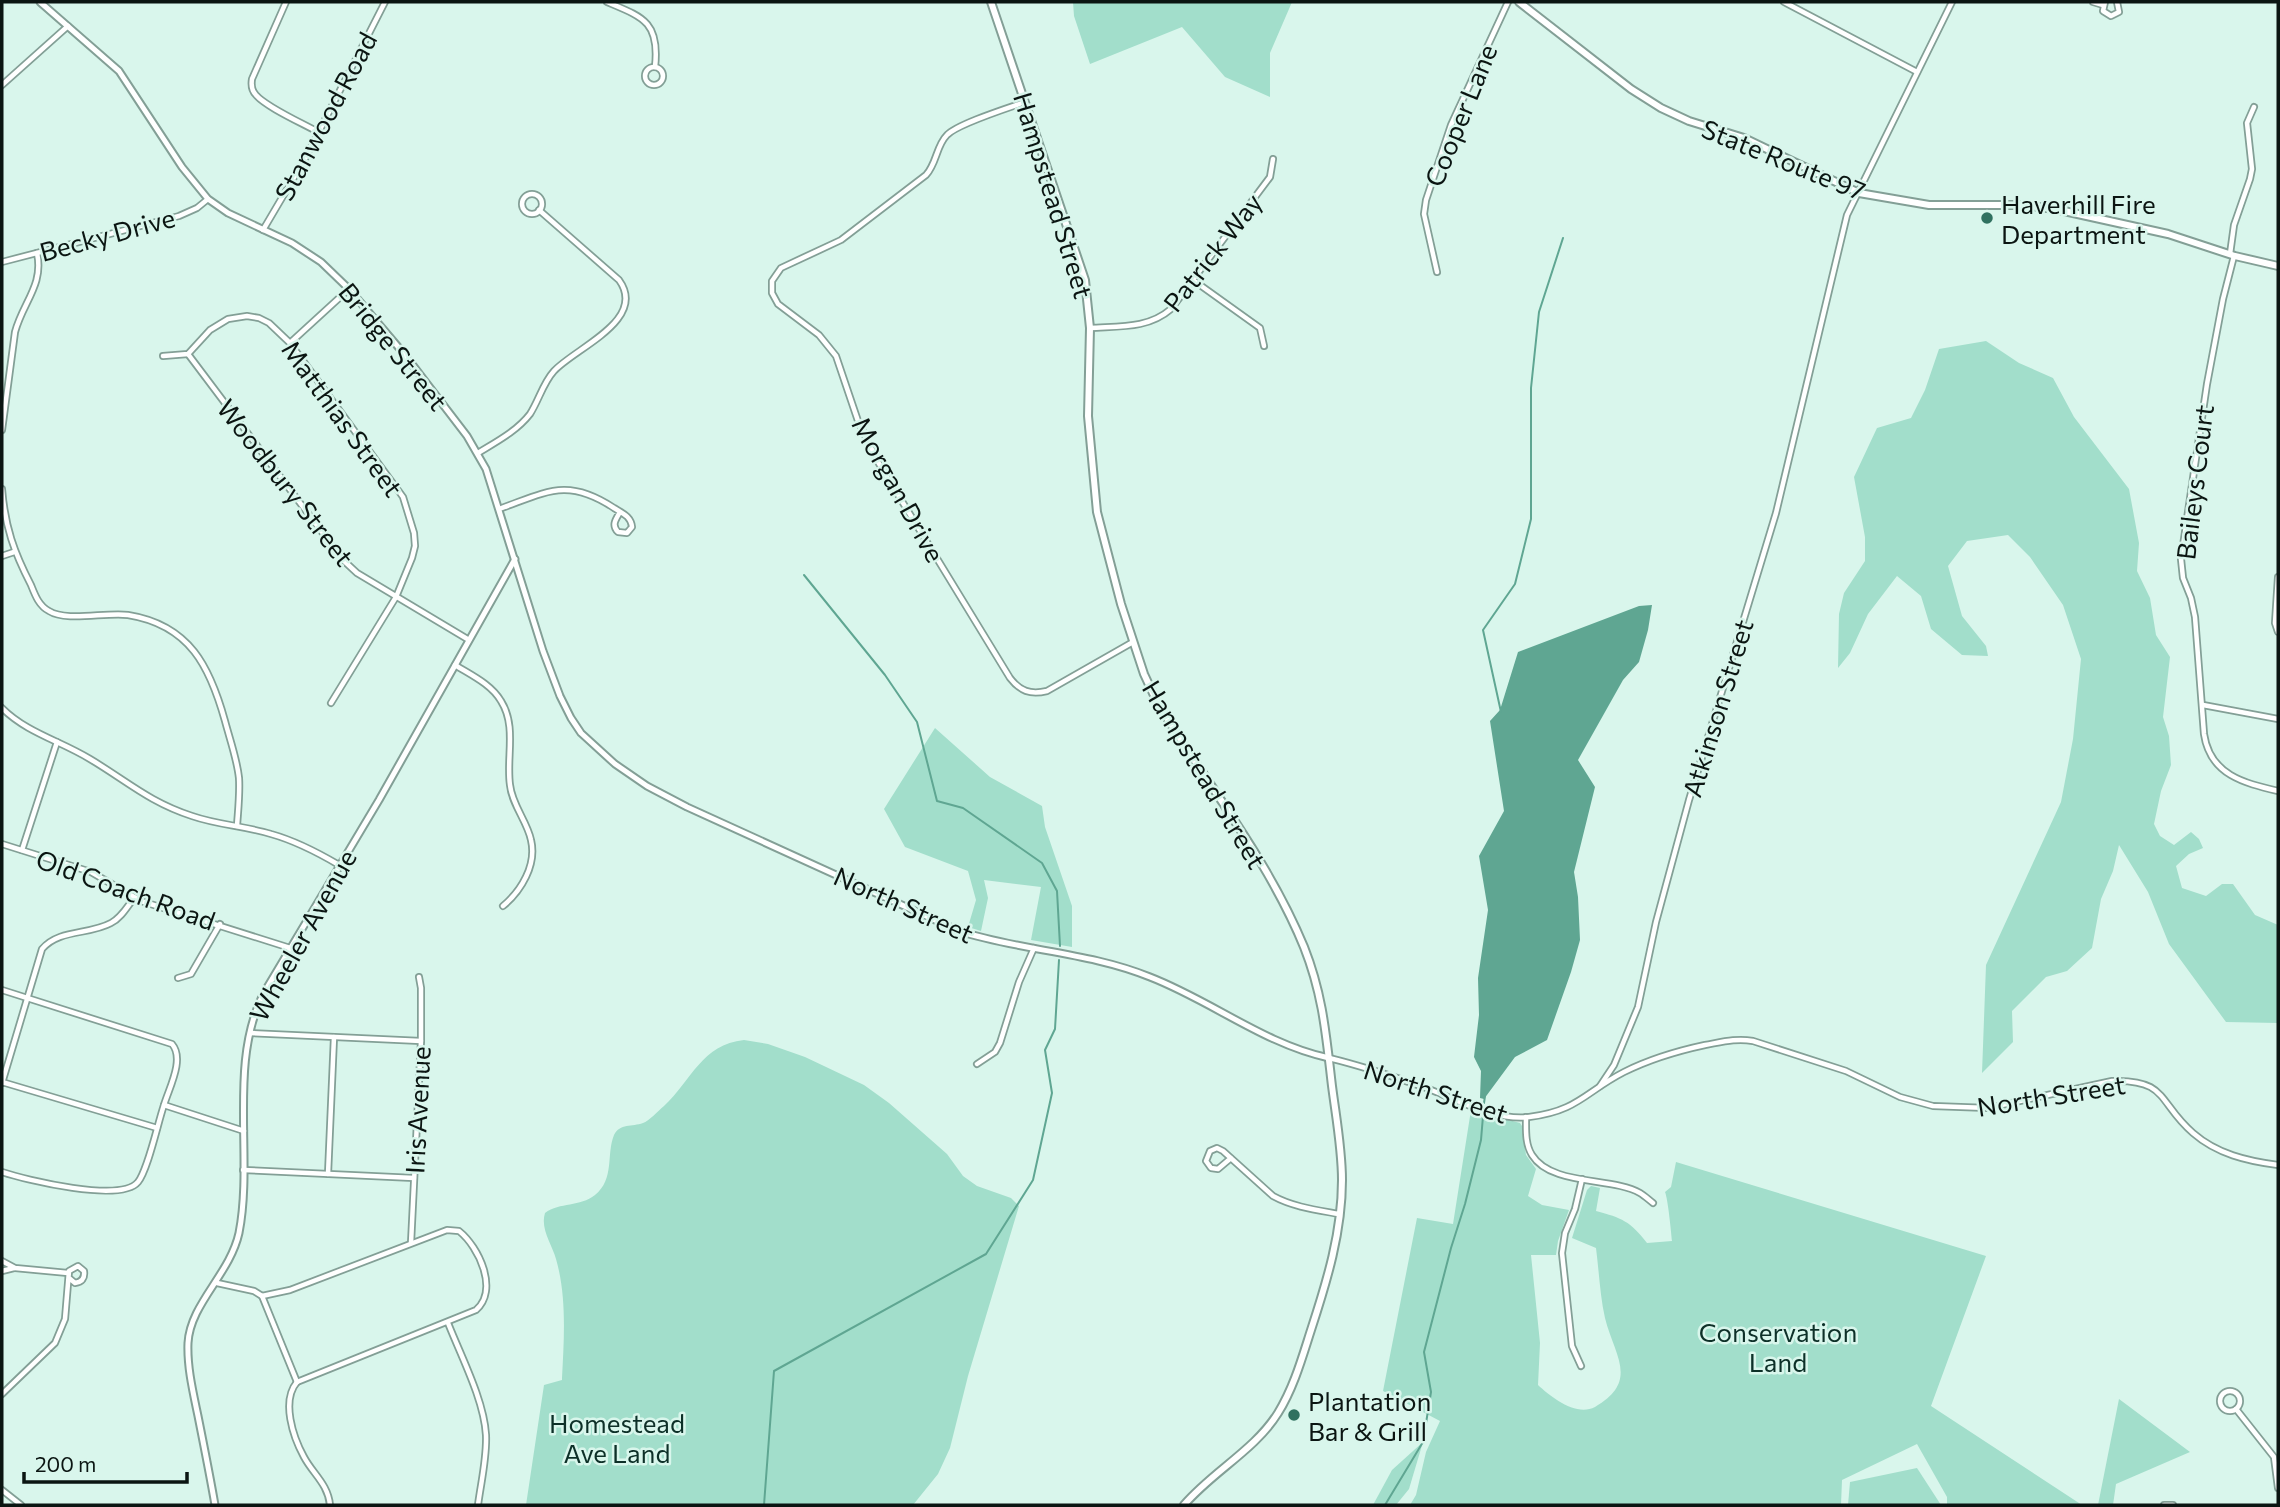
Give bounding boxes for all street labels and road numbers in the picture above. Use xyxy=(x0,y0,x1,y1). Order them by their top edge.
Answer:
street label: Stanwood Road xyxy=(268,27,382,205)
street label: Cooper Lane xyxy=(1417,39,1503,191)
street label: Hampstead Street xyxy=(1008,88,1100,302)
street label: State Route 97 xyxy=(1698,112,1870,206)
street label: Patrick Way xyxy=(1156,187,1268,317)
street label: Becky Drive xyxy=(36,201,178,267)
street label: Bridge Street xyxy=(333,276,455,416)
street label: Matthias Street xyxy=(276,334,410,502)
street label: Woodbury Street xyxy=(211,392,361,572)
street label: Baileys Court xyxy=(2169,403,2219,561)
street label: Morgan Drive xyxy=(846,411,952,567)
street label: Atkinson Street xyxy=(1675,616,1759,800)
street label: Hampstead Street xyxy=(1137,674,1273,874)
street label: Old Coach Road xyxy=(32,842,220,936)
street label: Wheeler Avenue xyxy=(242,844,362,1026)
street label: North Street xyxy=(829,859,979,949)
street label: Iris Avenue xyxy=(398,1045,436,1175)
street label: North Street xyxy=(1360,1053,1512,1129)
street label: North Street xyxy=(1975,1068,2127,1122)

